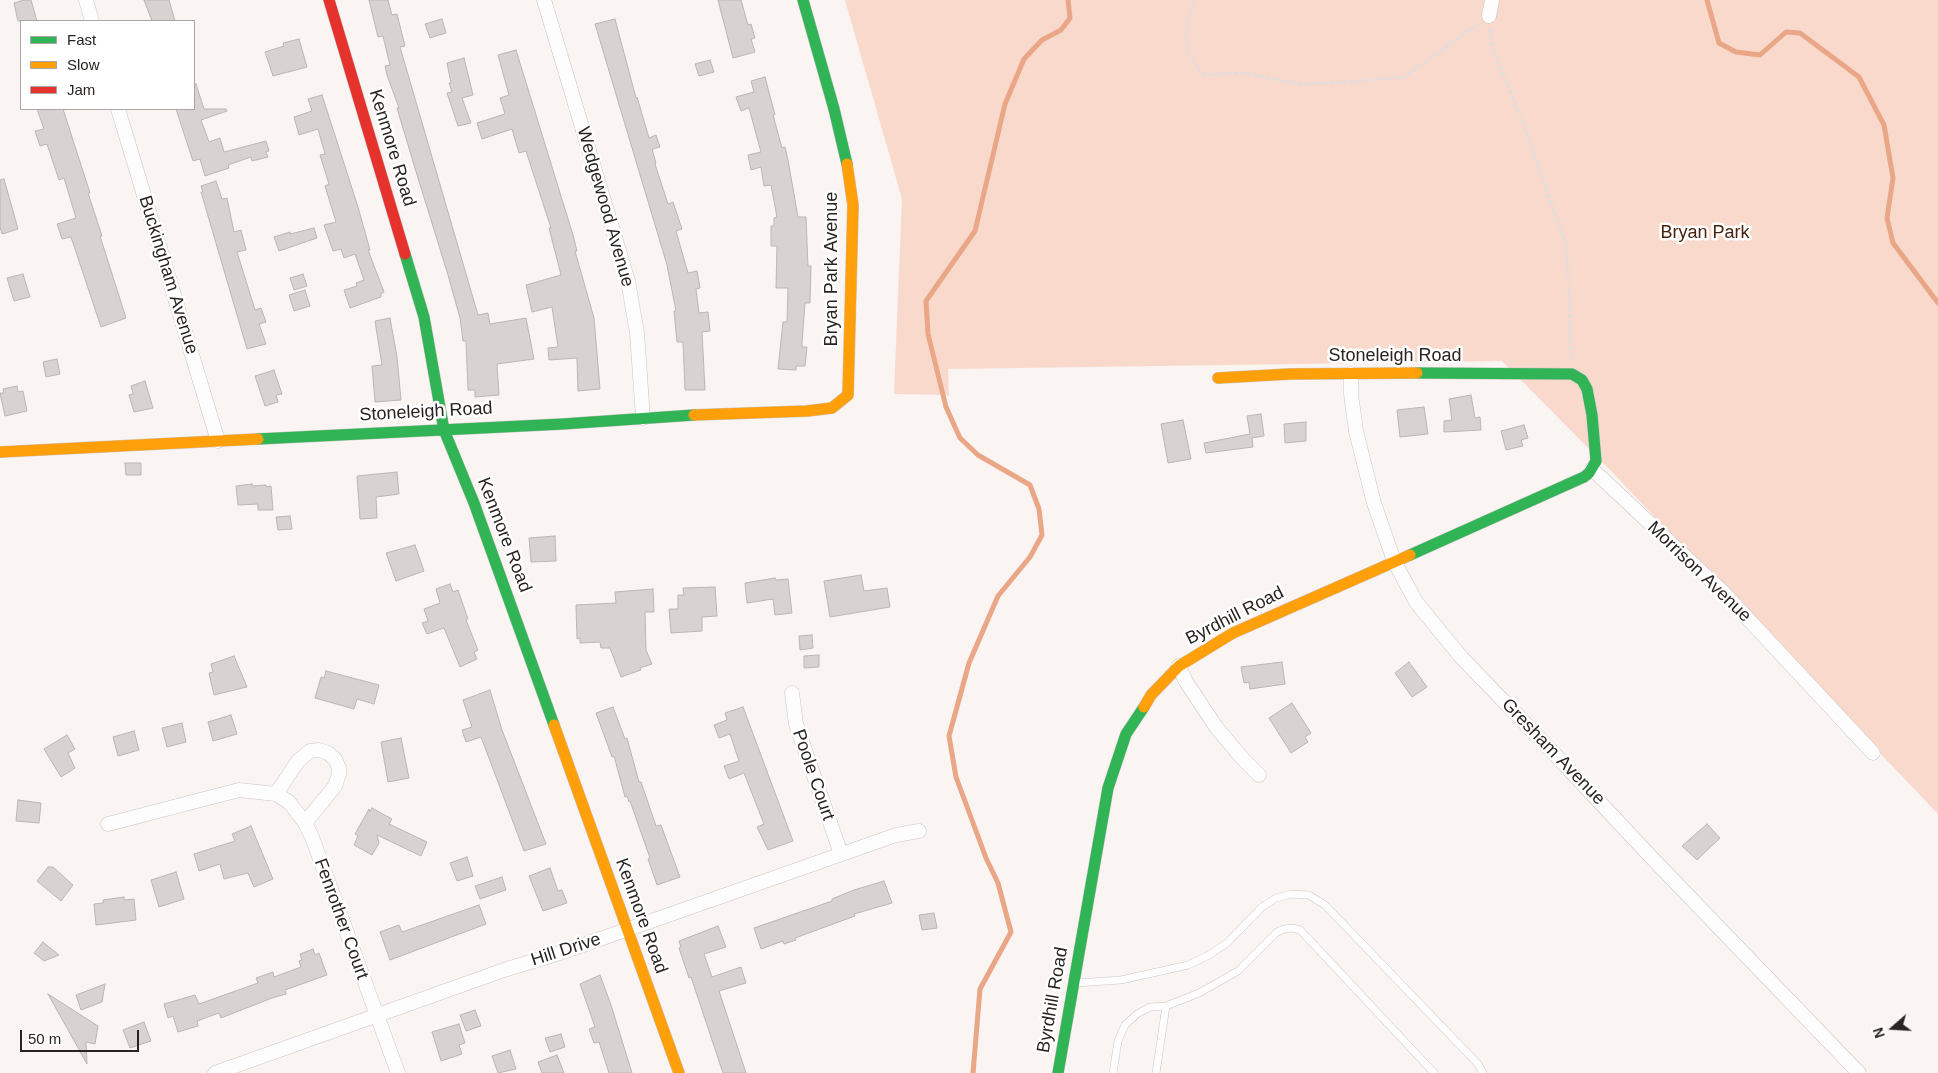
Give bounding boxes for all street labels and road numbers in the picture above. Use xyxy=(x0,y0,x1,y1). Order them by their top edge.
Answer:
street label: Kenmore Road xyxy=(364,87,420,209)
street label: Wedgewood Avenue xyxy=(572,124,638,290)
street label: Bryan Park Avenue xyxy=(821,192,843,346)
street label: Buckingham Avenue xyxy=(134,193,202,357)
street label: Stoneleigh Road xyxy=(1328,345,1462,367)
street label: Stoneleigh Road xyxy=(359,398,493,426)
street label: Kenmore Road xyxy=(472,475,536,595)
street label: Morrison Avenue xyxy=(1643,517,1755,627)
street label: Byrdhill Road xyxy=(1182,582,1288,650)
street label: Gresham Avenue xyxy=(1497,694,1609,810)
street label: Poole Court xyxy=(787,727,839,823)
street label: Kenmore Road xyxy=(610,855,672,977)
street label: Fenrother Court xyxy=(309,856,373,982)
street label: Hill Drive xyxy=(528,929,604,971)
street label: Byrdhill Road xyxy=(1033,945,1073,1055)

